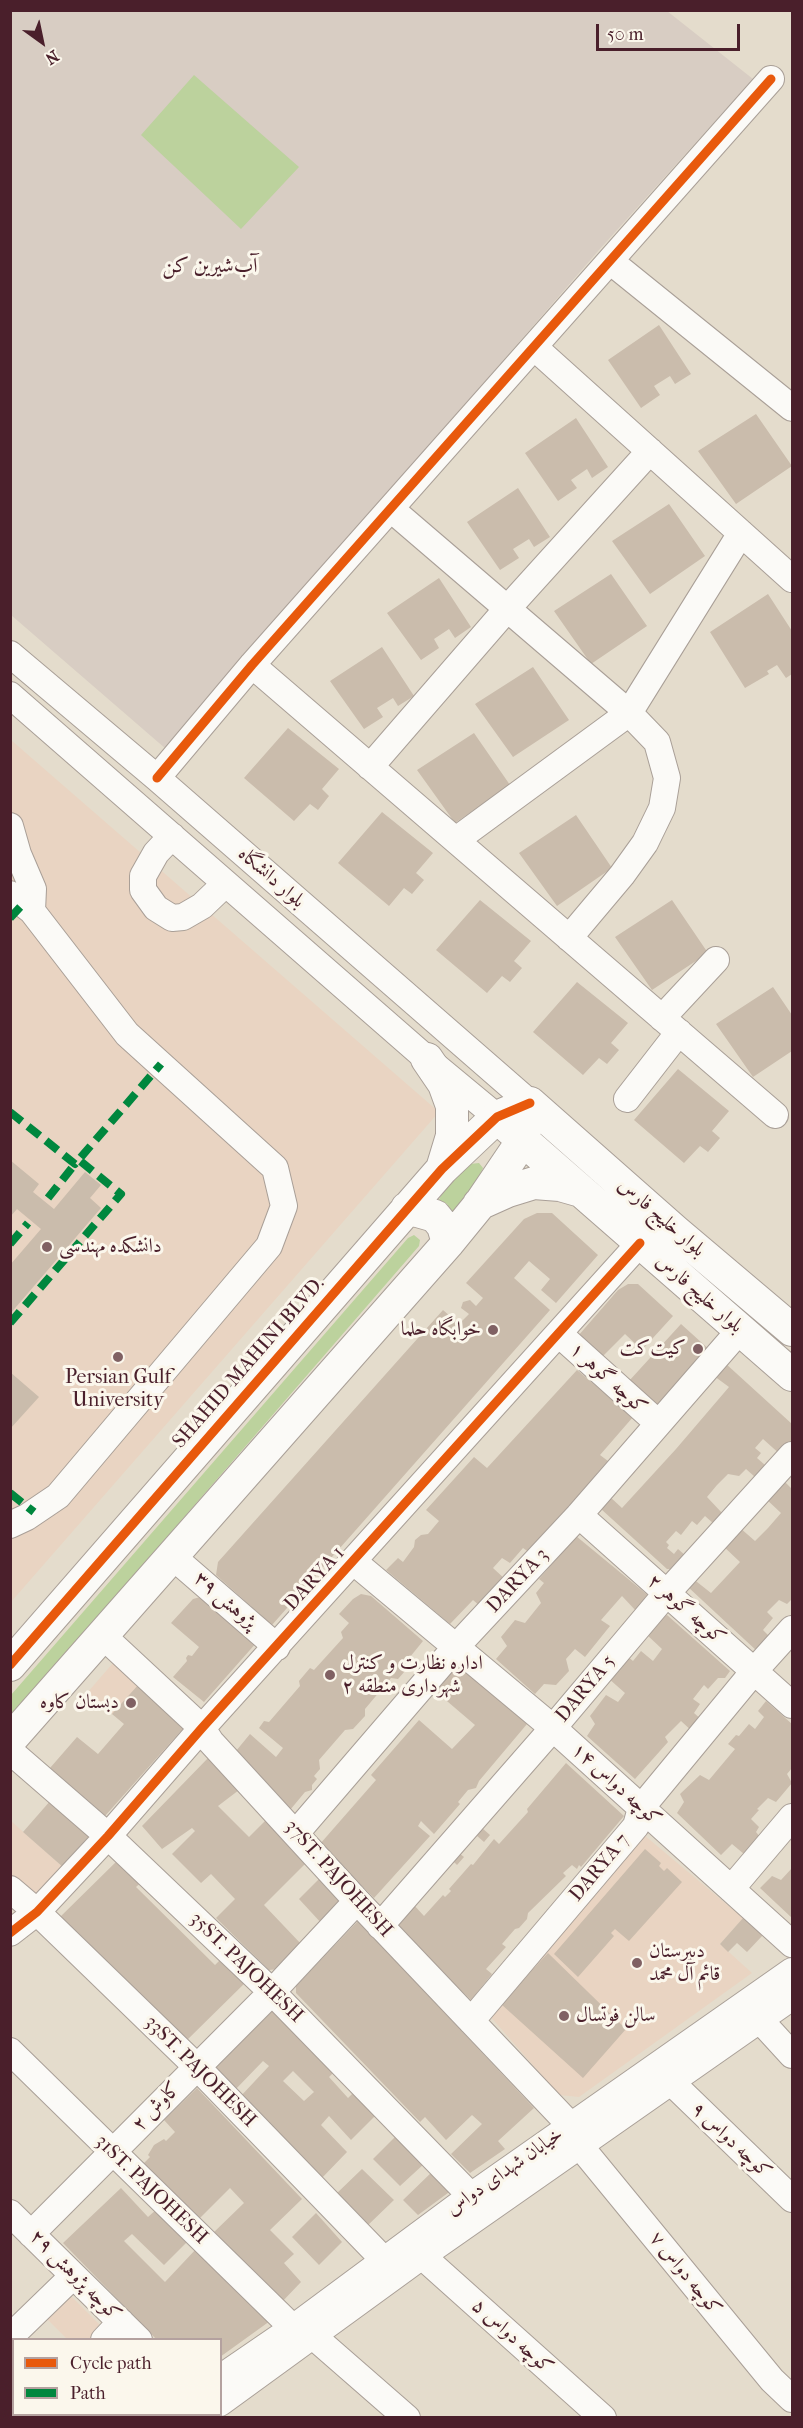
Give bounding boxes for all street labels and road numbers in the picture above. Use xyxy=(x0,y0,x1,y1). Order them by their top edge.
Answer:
street label: بلوار دانشگاه xyxy=(233,842,309,914)
street label: بلوار خلیج ‌فارس xyxy=(612,1173,710,1263)
street label: بلوار خلیج‌ فارس xyxy=(650,1249,748,1339)
street label: SHAHID MAHINI BLVD. xyxy=(168,1272,330,1454)
street label: کوچه گوهر ۱ xyxy=(564,1338,652,1420)
street label: DARYA 1 xyxy=(280,1542,350,1616)
street label: DARYA 3 xyxy=(482,1544,554,1618)
street label: پژوهش ۳۹ xyxy=(189,1567,261,1635)
street label: کوچه گوهر ۲ xyxy=(642,1569,730,1651)
street label: DARYA 5 xyxy=(551,1651,621,1727)
street label: کوچه دواس ۱۴ xyxy=(566,1738,666,1832)
street label: 37ST. PAJOHESH xyxy=(279,1815,397,1943)
street label: DARYA 7 xyxy=(565,1829,635,1907)
street label: 35ST. PAJOHESH xyxy=(184,1908,308,2028)
street label: 33ST. PAJOHESH xyxy=(139,2011,261,2133)
street label: کاوش ۲ xyxy=(128,2077,186,2137)
street label: کوچه دواس ۹ xyxy=(686,2098,776,2184)
street label: خیابان شهدای دواس xyxy=(442,2123,568,2221)
street label: 31ST. PAJOHESH xyxy=(90,2130,212,2250)
street label: کوچه پژوهش ۲۹ xyxy=(24,2225,126,2327)
street label: کوچه دواس ۷ xyxy=(644,2227,726,2321)
street label: کوچه دواس ۵ xyxy=(466,2294,558,2380)

